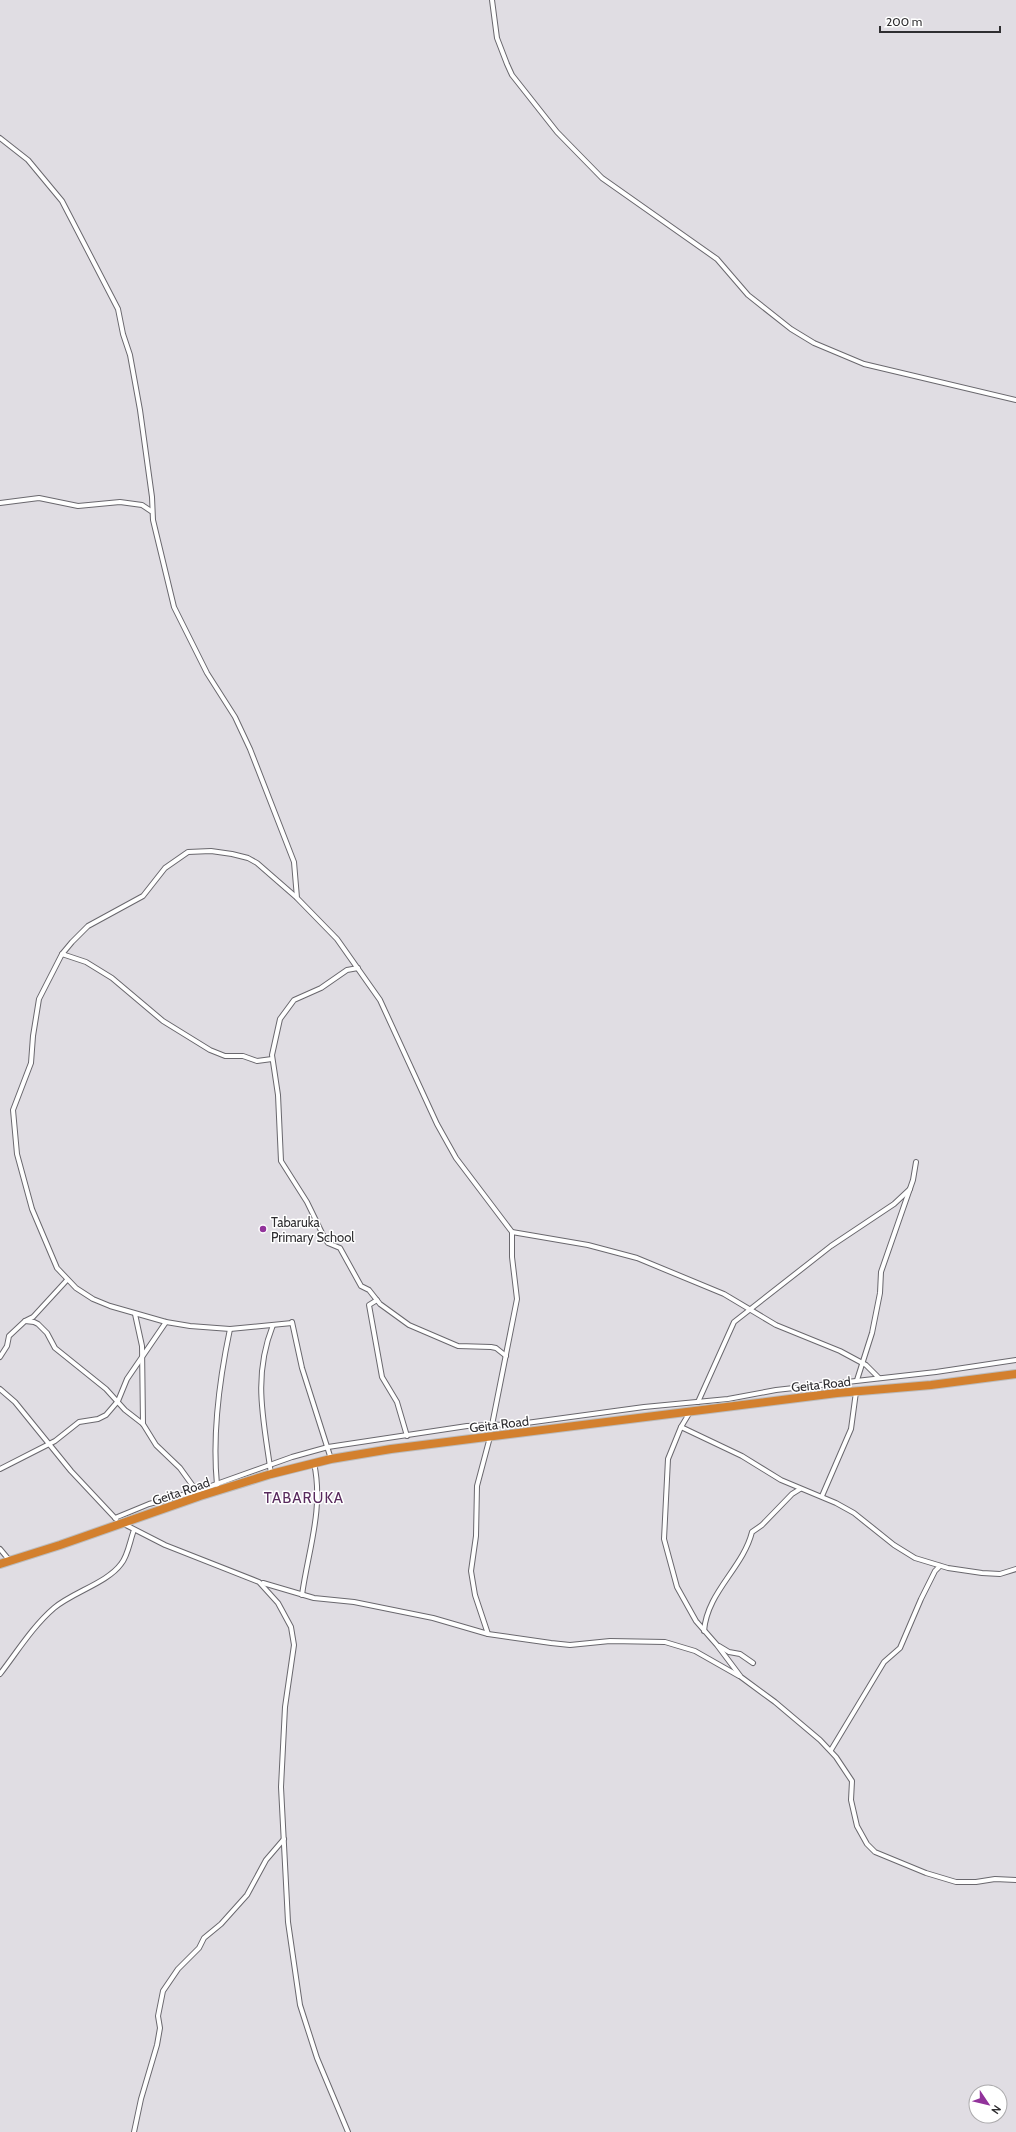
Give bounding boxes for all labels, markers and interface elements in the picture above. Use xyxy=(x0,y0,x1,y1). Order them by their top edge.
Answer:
scale bar xyxy=(880,8,1000,34)
text: 200 m xyxy=(886,14,922,29)
place label: Tabaruka Primary School xyxy=(271,1214,354,1245)
marker: Tabaruka Primary School xyxy=(258,1224,268,1234)
street label: Geita Road xyxy=(790,1373,852,1395)
street label: Geita Road xyxy=(468,1412,530,1436)
street label: Geita Road xyxy=(150,1474,212,1508)
district label: TABARUKA xyxy=(264,1489,344,1507)
north arrow xyxy=(968,2084,1008,2124)
text: N xyxy=(988,2103,1004,2117)

